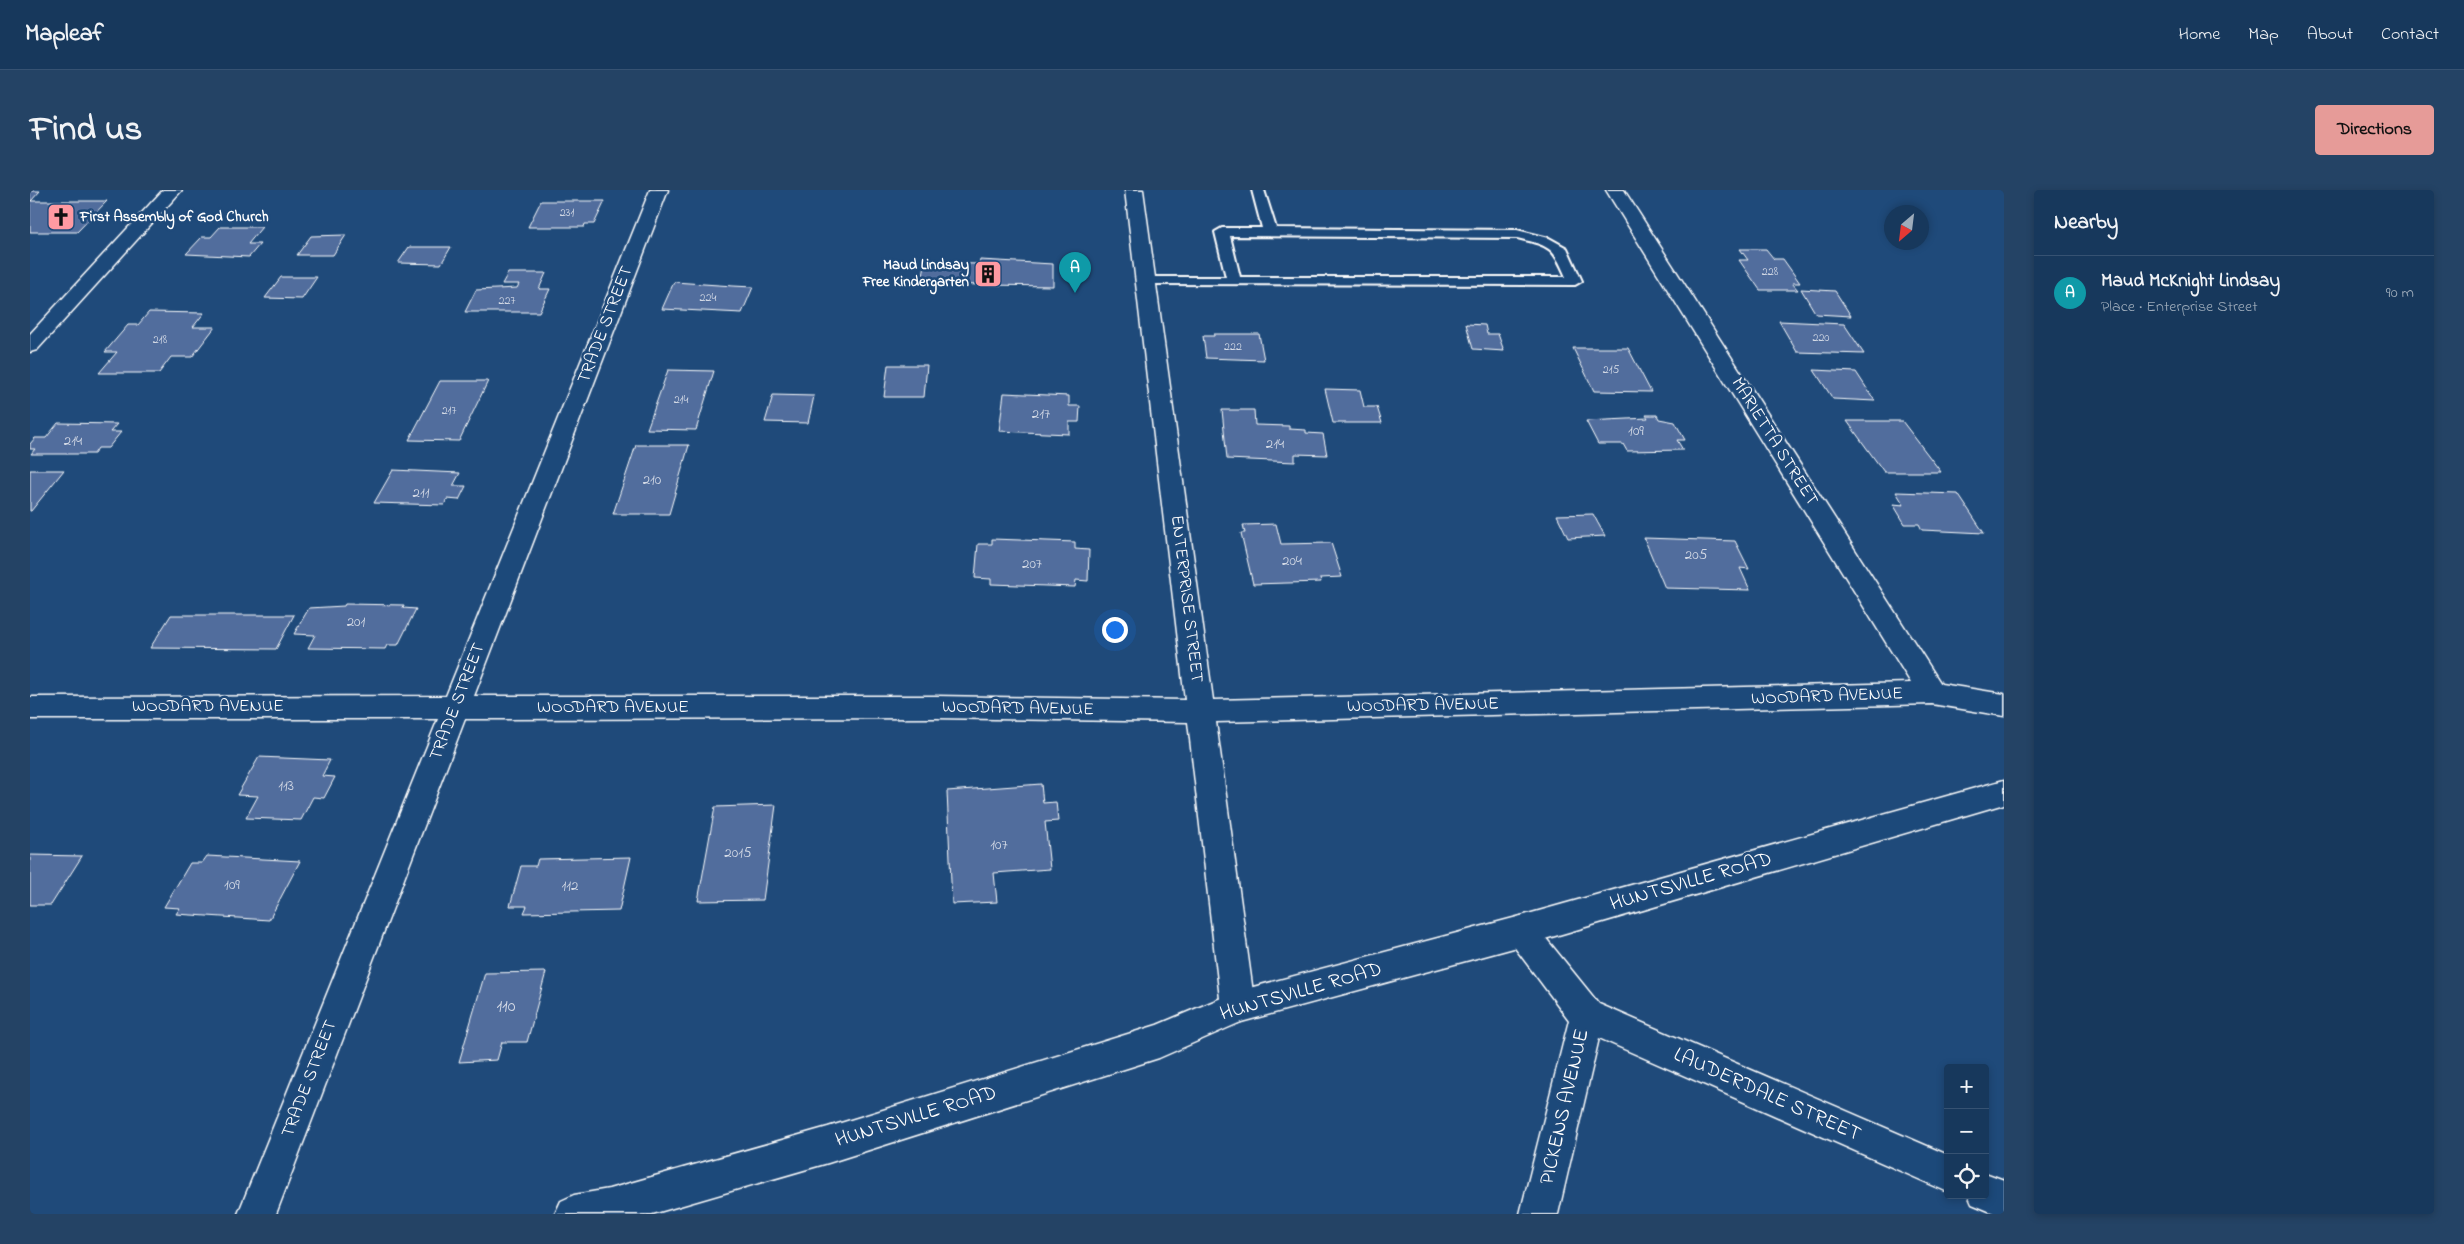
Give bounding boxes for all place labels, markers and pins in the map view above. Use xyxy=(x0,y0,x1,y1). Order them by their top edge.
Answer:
church icon: First Assembly of God Church xyxy=(46,202,76,232)
place label: First Assembly of God Church xyxy=(79,206,269,230)
pin: A xyxy=(1059,252,1091,293)
place label: Maud Lindsay Free Kindergarten xyxy=(862,254,970,295)
building icon: Maud Lindsay Free Kindergarten xyxy=(973,259,1003,289)

